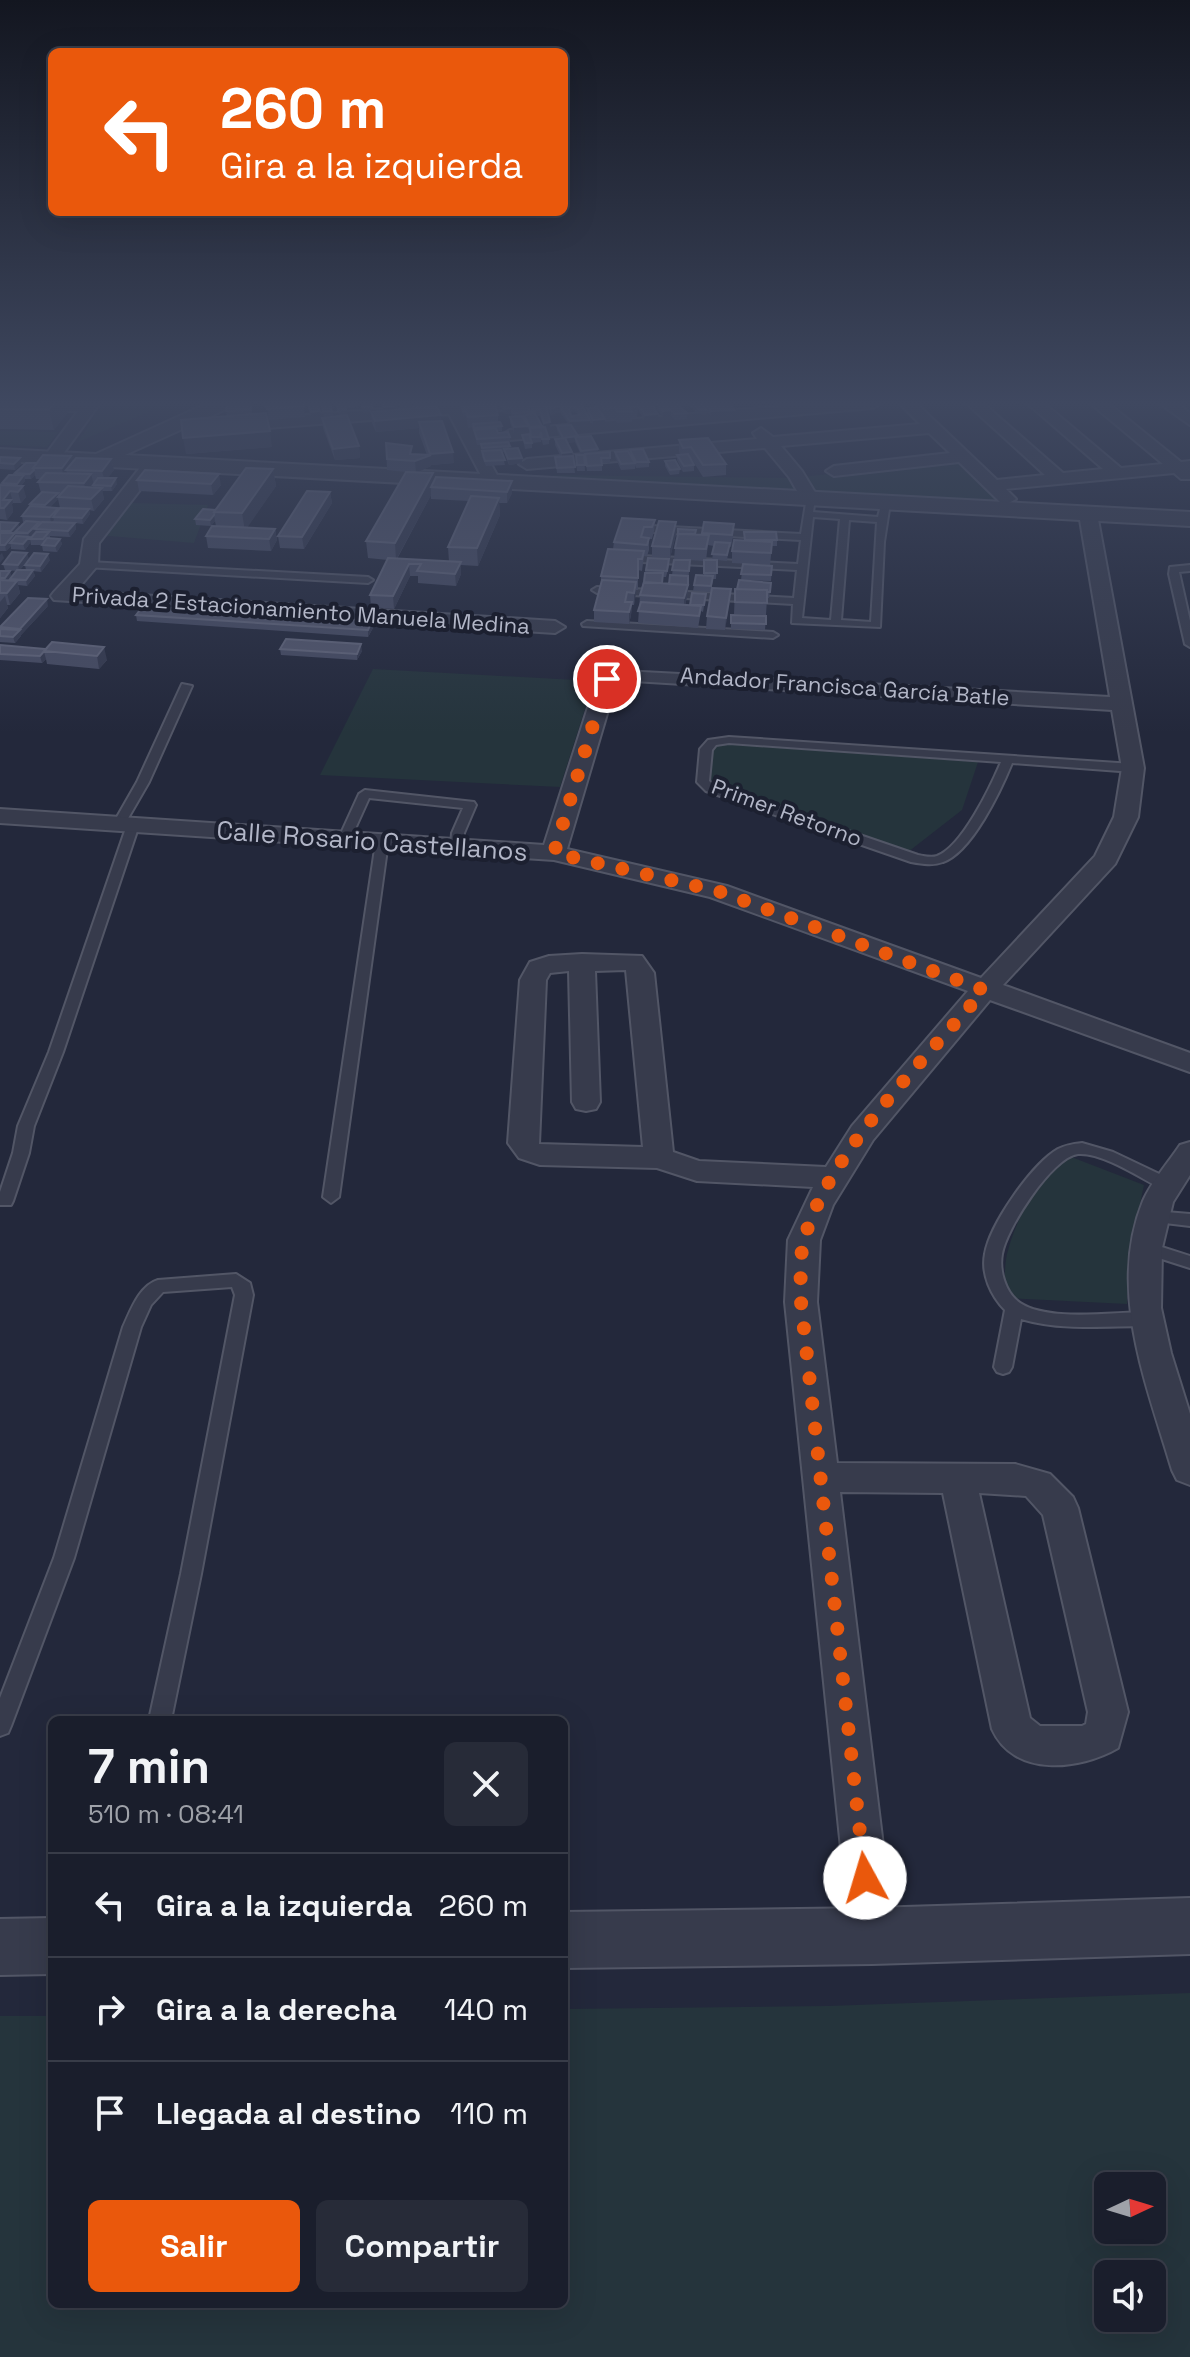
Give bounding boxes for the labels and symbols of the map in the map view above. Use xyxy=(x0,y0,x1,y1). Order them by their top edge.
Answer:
street label: Privada 2 Estacionamiento Manuela Medina xyxy=(71,580,531,640)
pin xyxy=(573,645,641,713)
street label: Andador Francisca García Batle xyxy=(679,661,1011,711)
street label: Primer Retorno xyxy=(708,772,866,852)
street label: Calle Rosario Castellanos xyxy=(215,813,529,869)
position arrow xyxy=(823,1836,907,1920)
north arrow xyxy=(1094,2172,1166,2244)

